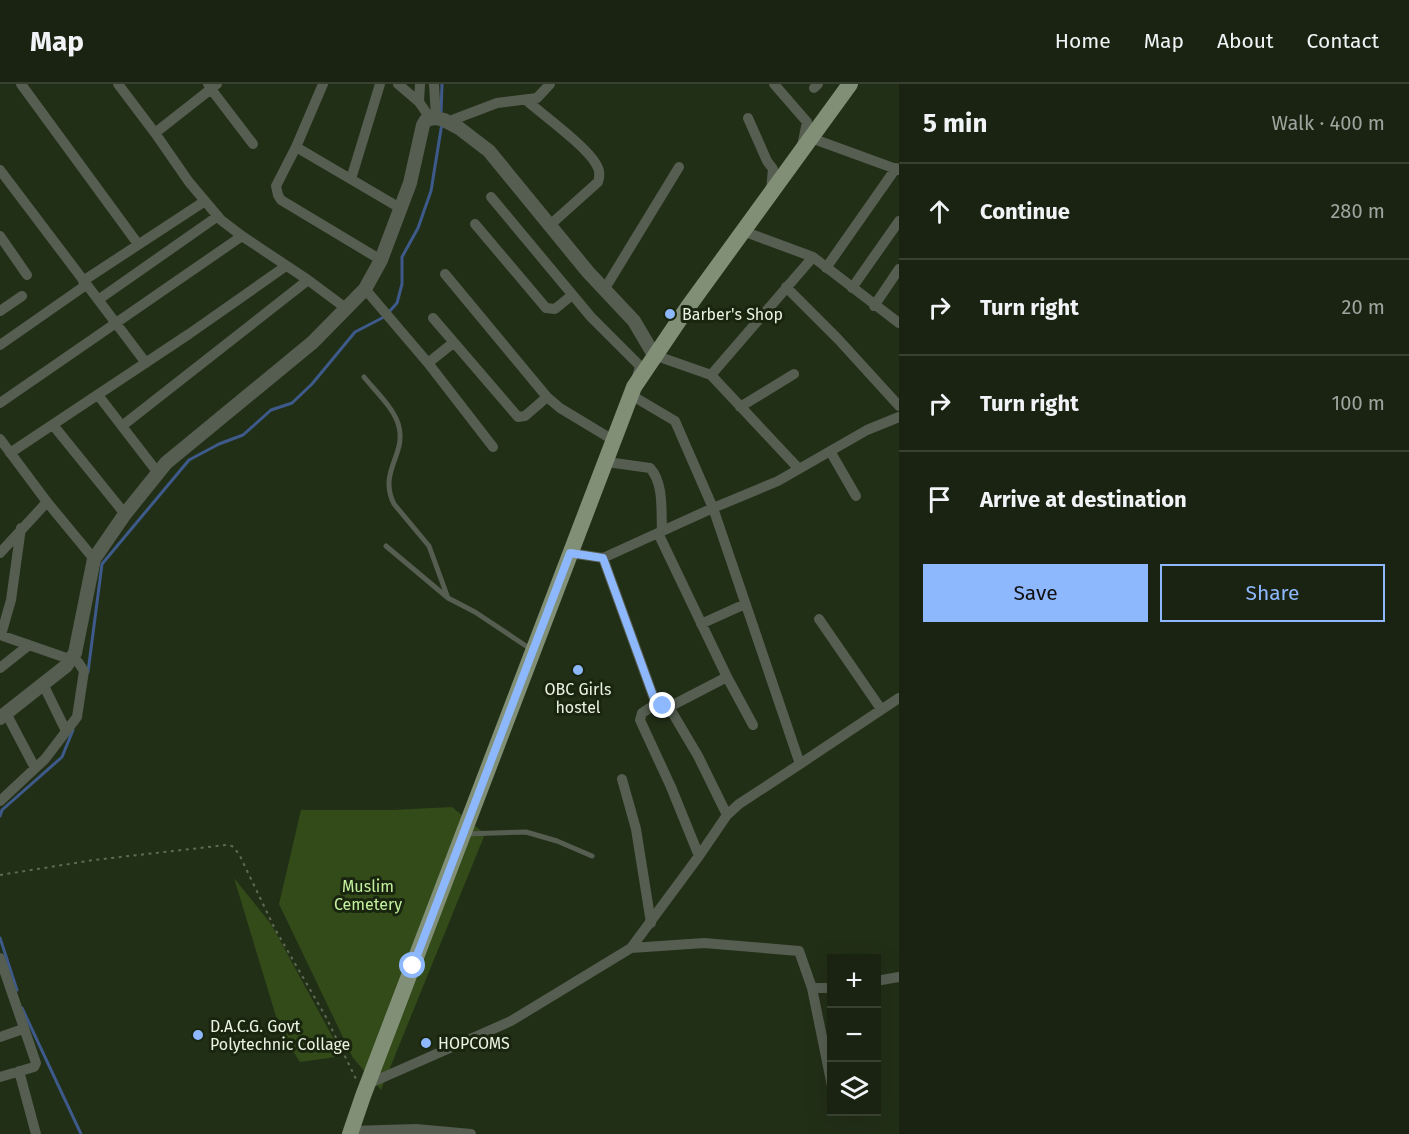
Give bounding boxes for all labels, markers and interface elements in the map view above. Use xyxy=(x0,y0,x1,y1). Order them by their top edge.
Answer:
text: Map xyxy=(30,25,84,58)
text: Home xyxy=(1055,28,1111,54)
text: Map xyxy=(1144,28,1184,54)
text: About xyxy=(1217,28,1274,54)
text: Contact xyxy=(1307,28,1379,54)
text: 5 min xyxy=(923,108,987,139)
text: Walk · 400 m xyxy=(1272,111,1385,135)
icon: ahead xyxy=(923,195,956,228)
text: Continue xyxy=(980,198,1070,225)
text: 280 m xyxy=(1330,199,1385,223)
icon: right xyxy=(923,291,956,324)
text: Turn right xyxy=(980,294,1079,321)
text: 20 m xyxy=(1342,295,1385,319)
place label: Barber's Shop xyxy=(682,305,783,324)
marker: Barber's Shop xyxy=(663,307,677,321)
icon: right xyxy=(923,387,956,420)
text: Turn right xyxy=(980,390,1079,417)
text: 100 m xyxy=(1332,391,1385,415)
icon: arrive xyxy=(923,483,956,516)
text: Arrive at destination xyxy=(980,486,1187,513)
button: Save xyxy=(923,564,1148,622)
button: Share xyxy=(1160,564,1385,622)
marker: OBC Girls hostel xyxy=(571,663,585,677)
place label: OBC Girls hostel xyxy=(545,680,611,717)
route end xyxy=(649,692,675,718)
park label: Muslim Cemetery xyxy=(334,877,402,914)
route start xyxy=(399,952,425,978)
map controls xyxy=(827,954,881,1116)
button: + xyxy=(827,954,881,1008)
button: − xyxy=(827,1008,881,1062)
place label: D.A.C.G. Govt Polytechnic Collage xyxy=(210,1017,350,1054)
marker: D.A.C.G. Govt Polytechnic Collage xyxy=(191,1028,205,1042)
place label: HOPCOMS xyxy=(438,1034,510,1053)
marker: HOPCOMS xyxy=(419,1036,433,1050)
button: layers xyxy=(827,1062,881,1116)

